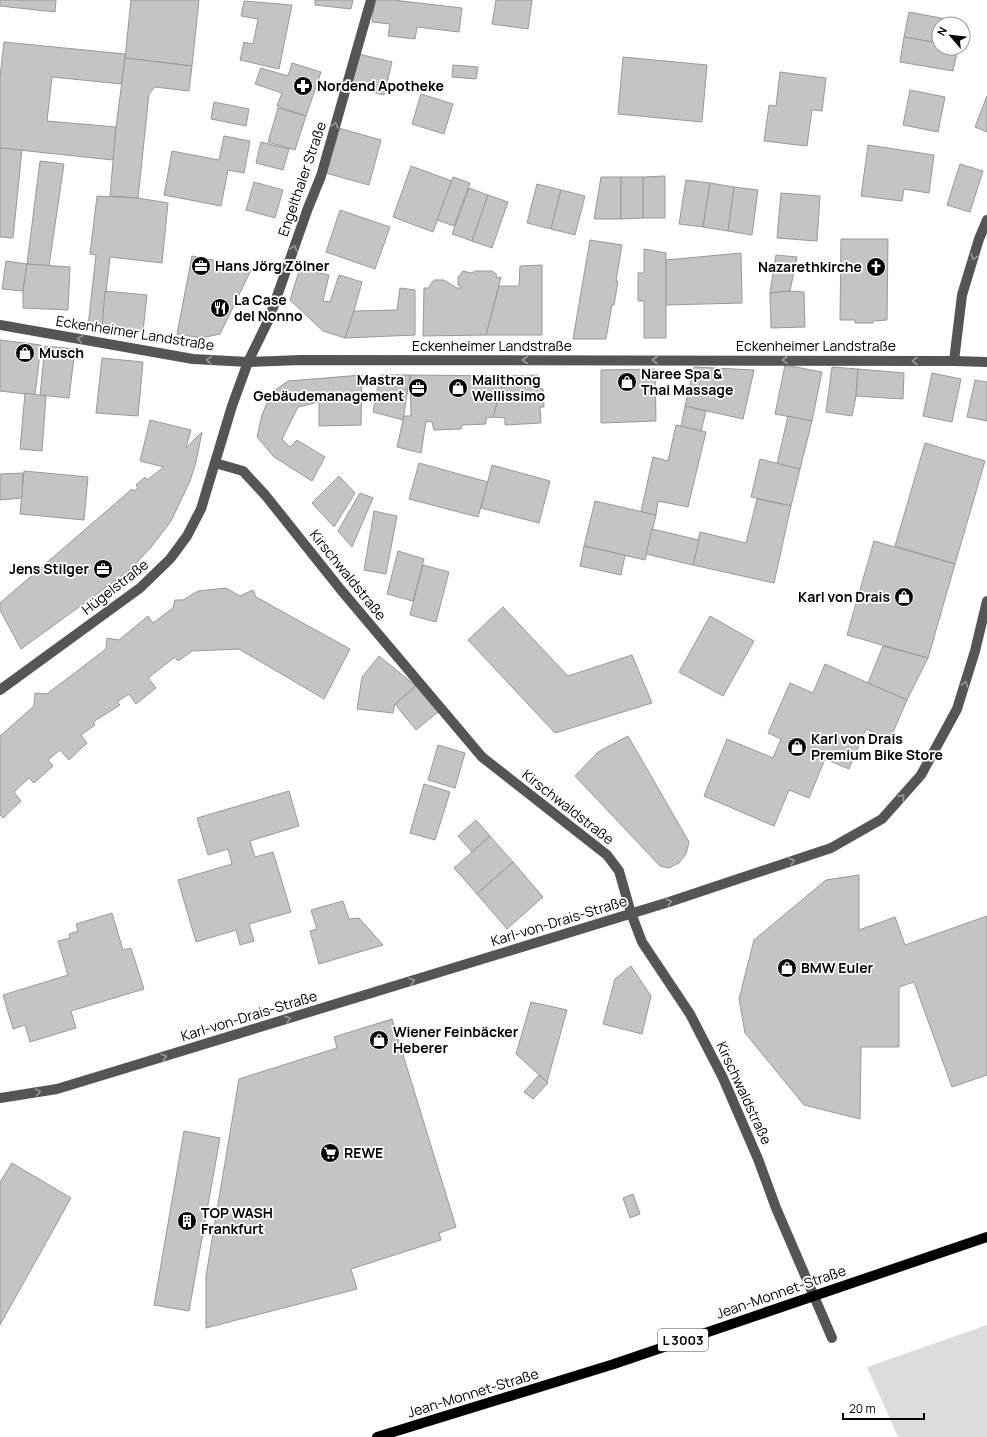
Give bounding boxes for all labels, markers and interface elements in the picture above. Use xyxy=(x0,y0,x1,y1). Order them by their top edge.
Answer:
north arrow xyxy=(931,16,971,56)
text: N xyxy=(933,24,950,38)
pharmacy icon: Nordend Apotheke xyxy=(292,75,314,97)
place label: Nordend Apotheke xyxy=(317,76,444,95)
street label: Engelthaler Straße xyxy=(273,119,330,239)
one-way arrow xyxy=(330,122,339,129)
one-way arrow xyxy=(289,245,297,252)
one-way arrow xyxy=(970,253,979,260)
office icon: Hans Jörg Zölner xyxy=(190,255,212,277)
place label: Hans Jörg Zölner xyxy=(215,256,330,275)
church icon: Nazarethkirche xyxy=(865,256,887,278)
place label: Nazarethkirche xyxy=(758,257,862,276)
place label: La Case del Nonno xyxy=(234,290,303,325)
restaurant icon: La Case del Nonno xyxy=(209,297,231,319)
street label: Eckenheimer Landstraße xyxy=(55,311,216,354)
one-way arrow xyxy=(77,335,84,344)
street label: Eckenheimer Landstraße xyxy=(412,336,572,355)
street label: Eckenheimer Landstraße xyxy=(736,336,896,355)
shop icon: Musch xyxy=(14,342,36,364)
place label: Musch xyxy=(39,343,84,362)
one-way arrow xyxy=(206,355,212,364)
one-way arrow xyxy=(522,356,528,364)
one-way arrow xyxy=(652,356,658,364)
one-way arrow xyxy=(782,356,788,364)
one-way arrow xyxy=(912,357,918,365)
place label: Naree Spa & Thai Massage xyxy=(641,364,733,399)
place label: Mastra Gebäudemanagement xyxy=(253,370,404,405)
place label: Malithong Wellissimo xyxy=(472,370,546,405)
shop icon: Naree Spa & Thai Massage xyxy=(616,371,638,393)
office icon: Mastra Gebäudemanagement xyxy=(407,377,429,399)
shop icon: Malithong Wellissimo xyxy=(447,377,469,399)
street label: Kirschwaldstraße xyxy=(306,525,391,624)
street label: Hügelstraße xyxy=(77,555,152,619)
office icon: Jens Stilger xyxy=(92,558,114,580)
place label: Jens Stilger xyxy=(9,559,89,578)
shop icon: Karl von Drais xyxy=(893,586,915,608)
place label: Karl von Drais xyxy=(798,587,890,606)
one-way arrow xyxy=(960,681,969,688)
place label: Karl von Drais Premium Bike Store xyxy=(811,729,943,764)
shop icon: Karl von Drais Premium Bike Store xyxy=(786,736,808,758)
street label: Kirschwaldstraße xyxy=(519,765,618,848)
one-way arrow xyxy=(898,794,905,801)
one-way arrow xyxy=(788,857,795,866)
street label: Karl-von-Drais-Straße xyxy=(488,891,629,950)
one-way arrow xyxy=(665,898,672,907)
shop icon: BMW Euler xyxy=(776,957,798,979)
place label: BMW Euler xyxy=(801,958,874,977)
one-way arrow xyxy=(409,977,416,986)
street label: Karl-von-Drais-Straße xyxy=(178,986,319,1045)
one-way arrow xyxy=(284,1015,291,1024)
place label: Wiener Feinbäcker Heberer xyxy=(393,1022,519,1057)
shop icon: Wiener Feinbäcker Heberer xyxy=(368,1029,390,1051)
street label: Kirschwaldstraße xyxy=(712,1038,777,1147)
one-way arrow xyxy=(160,1053,167,1062)
one-way arrow xyxy=(35,1088,42,1096)
supermarket icon: REWE xyxy=(319,1142,341,1164)
place label: REWE xyxy=(344,1143,383,1162)
place label: TOP WASH Frankfurt xyxy=(201,1203,273,1238)
building icon: TOP WASH Frankfurt xyxy=(176,1210,198,1232)
street label: Jean-Monnet-Straße xyxy=(713,1260,848,1323)
road number: L 3003 xyxy=(658,1329,708,1351)
street label: Jean-Monnet-Straße xyxy=(405,1364,541,1422)
scale bar xyxy=(843,1395,924,1421)
text: 20 m xyxy=(849,1400,876,1417)

